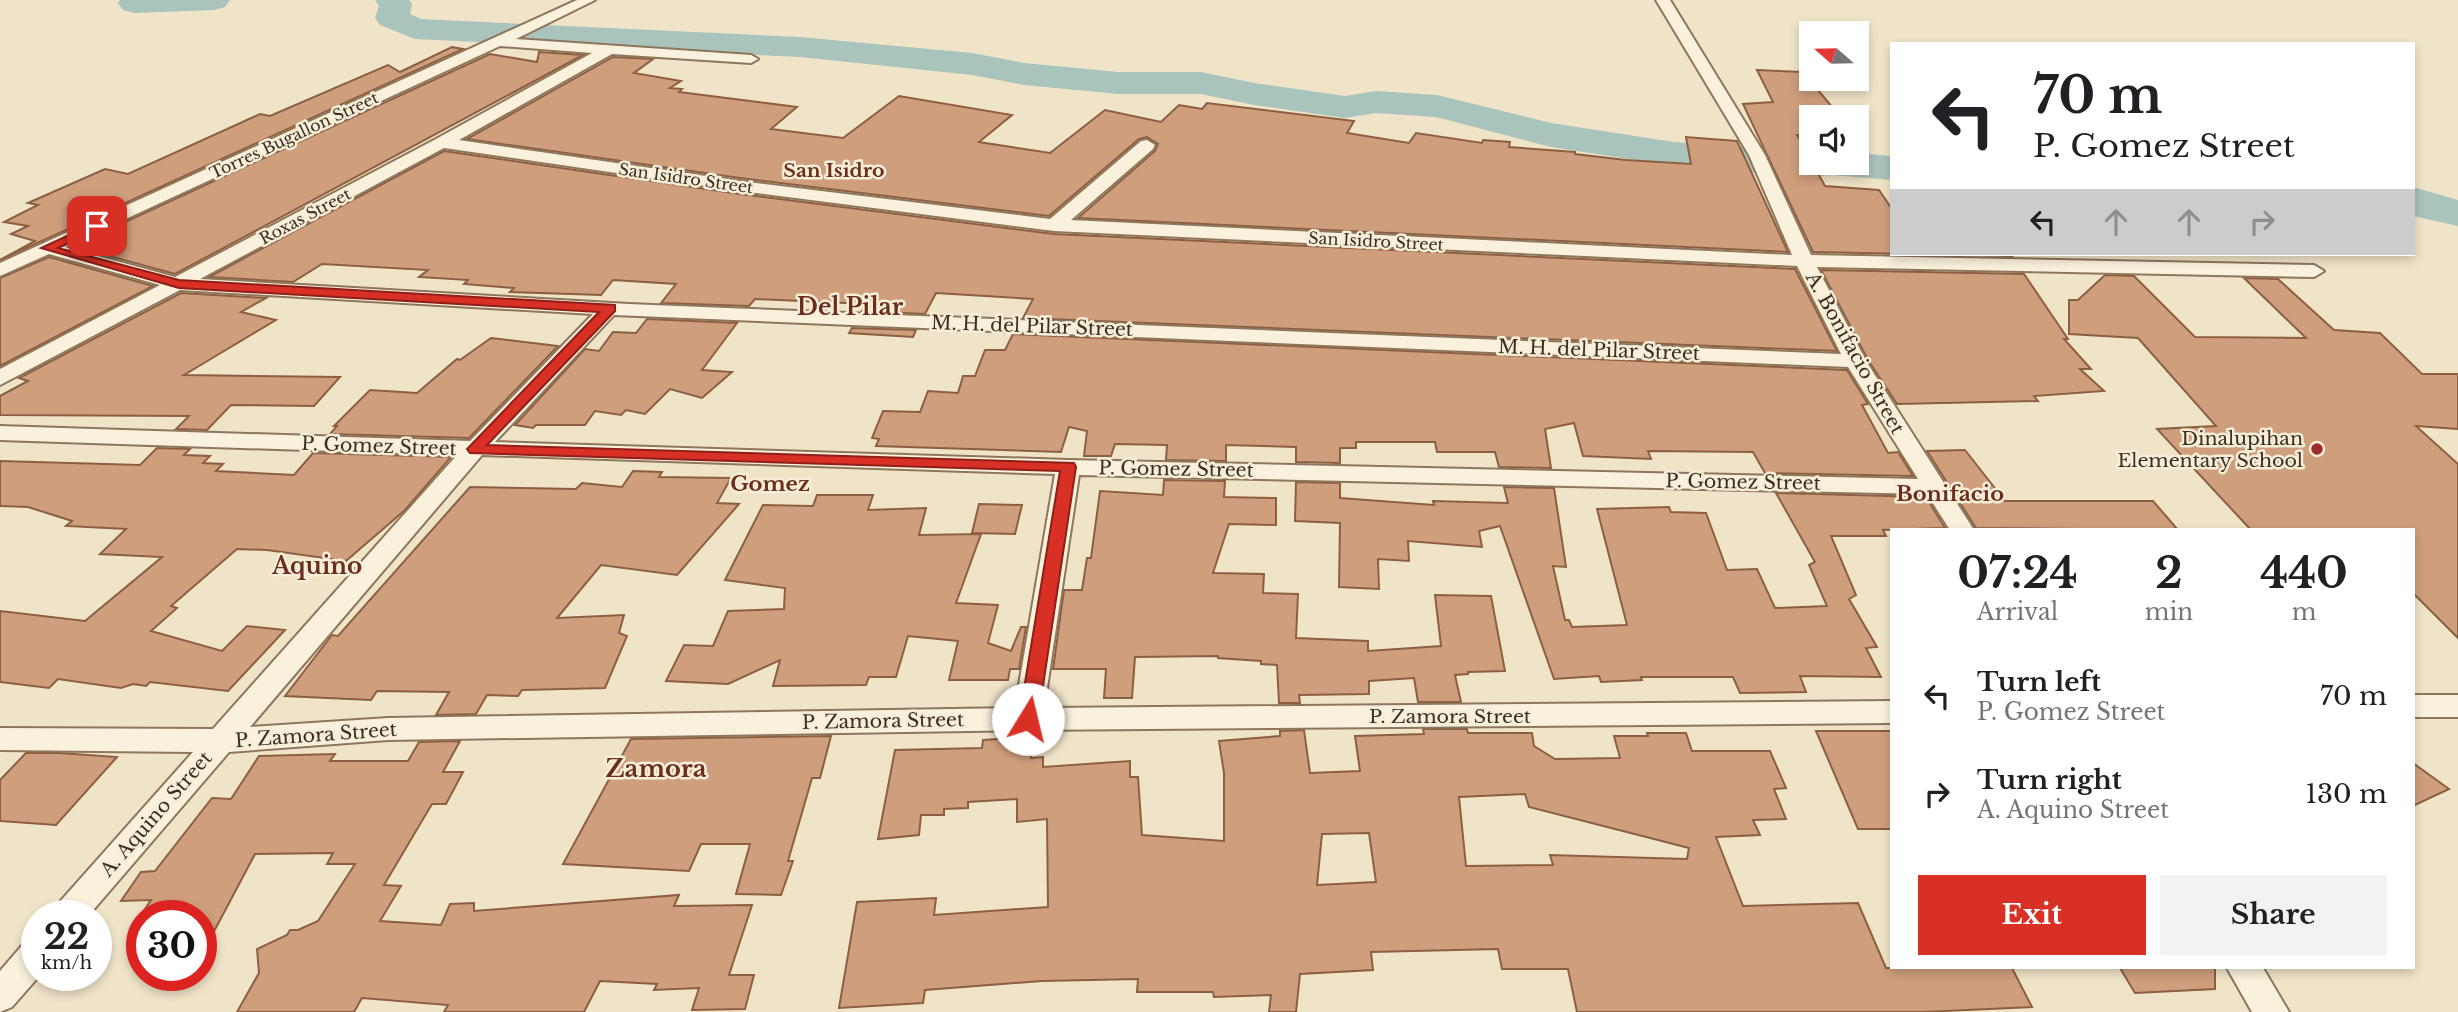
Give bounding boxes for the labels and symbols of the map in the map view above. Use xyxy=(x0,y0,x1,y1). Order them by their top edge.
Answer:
north arrow xyxy=(1799,21,1869,91)
street label: Torres Bugallon Street xyxy=(207,87,381,183)
street label: San Isidro Street xyxy=(618,159,754,197)
district label: San Isidro xyxy=(783,159,885,182)
street label: Roxas Street xyxy=(256,183,354,249)
pin xyxy=(67,196,127,256)
street label: San Isidro Street xyxy=(1308,227,1444,255)
street label: A. Bonifacio Street xyxy=(1800,267,1910,439)
district label: Del Pilar xyxy=(797,293,904,321)
street label: M. H. del Pilar Street xyxy=(931,311,1134,341)
street label: M. H. del Pilar Street xyxy=(1498,335,1701,365)
place label: Dinalupihan Elementary School xyxy=(2117,427,2303,472)
street label: P. Gomez Street xyxy=(301,432,458,460)
marker: Dinalupihan Elementary School xyxy=(2309,441,2325,457)
street label: P. Gomez Street xyxy=(1098,456,1255,482)
street label: P. Gomez Street xyxy=(1665,469,1822,495)
district label: Gomez xyxy=(730,471,810,497)
district label: Bonifacio xyxy=(1896,481,2004,507)
district label: Aquino xyxy=(271,552,362,580)
position arrow xyxy=(991,682,1065,756)
street label: P. Zamora Street xyxy=(1369,705,1532,728)
street label: P. Zamora Street xyxy=(802,708,965,734)
street label: P. Zamora Street xyxy=(234,718,398,752)
street label: A. Aquino Street xyxy=(95,746,217,882)
district label: Zamora xyxy=(605,754,707,783)
speed limit sign: 30 xyxy=(126,900,217,991)

